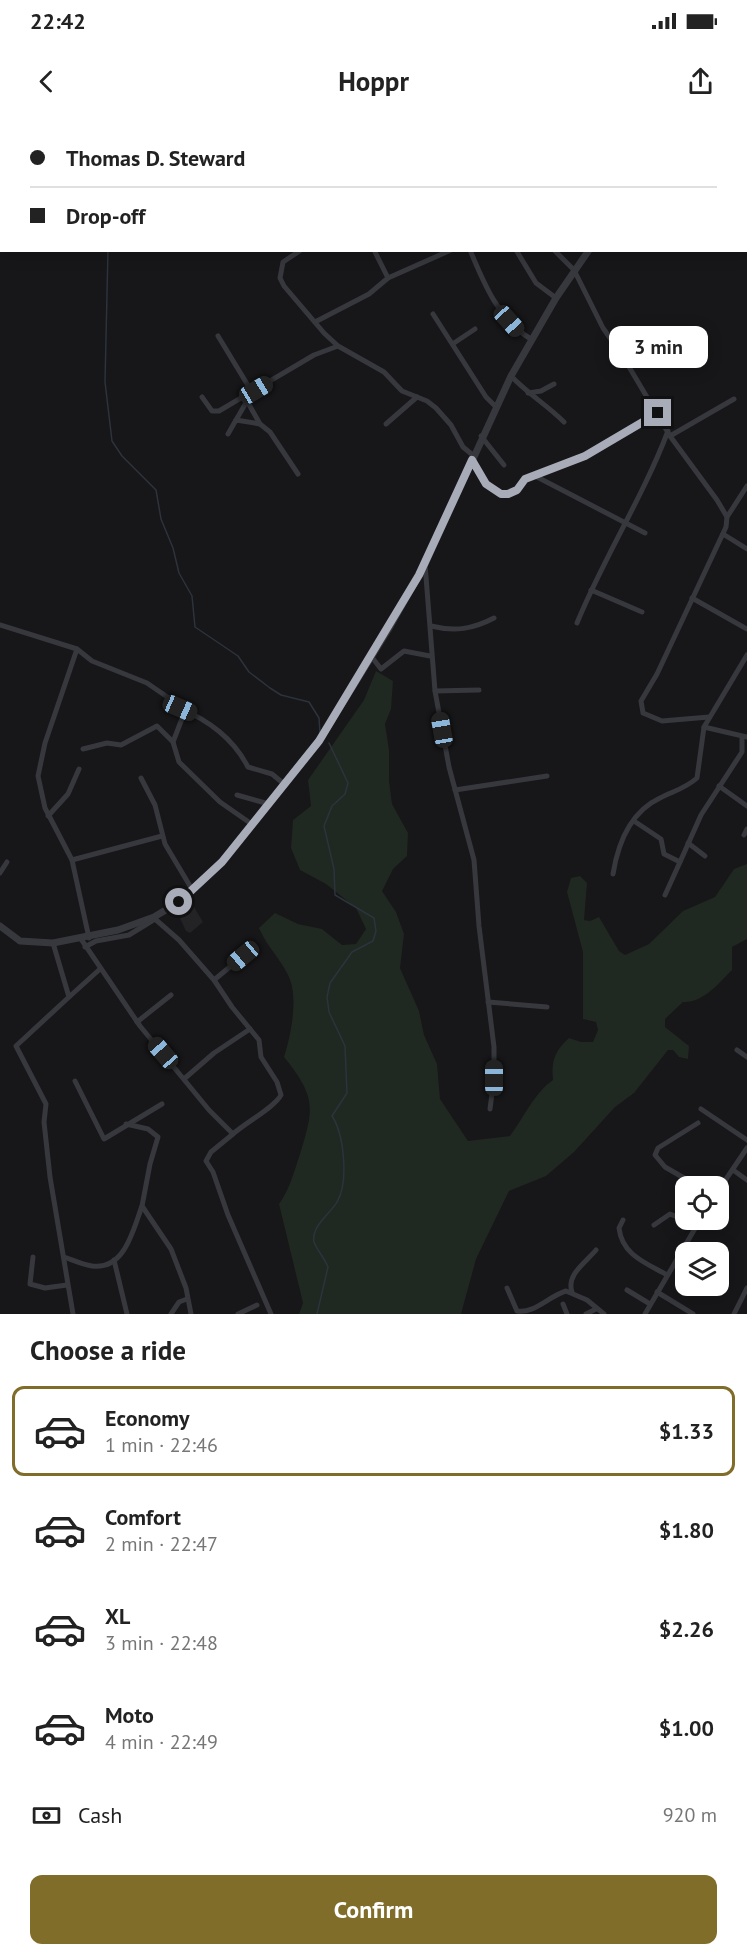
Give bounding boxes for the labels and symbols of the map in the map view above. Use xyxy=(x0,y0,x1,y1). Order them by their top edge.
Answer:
car xyxy=(490,302,528,340)
callout: 3 min xyxy=(608,326,708,368)
car xyxy=(236,373,276,407)
route end xyxy=(644,399,671,426)
car xyxy=(160,692,200,724)
car xyxy=(430,711,454,749)
route start xyxy=(165,888,192,915)
car xyxy=(223,938,263,974)
car xyxy=(144,1034,182,1072)
car xyxy=(485,1060,503,1096)

